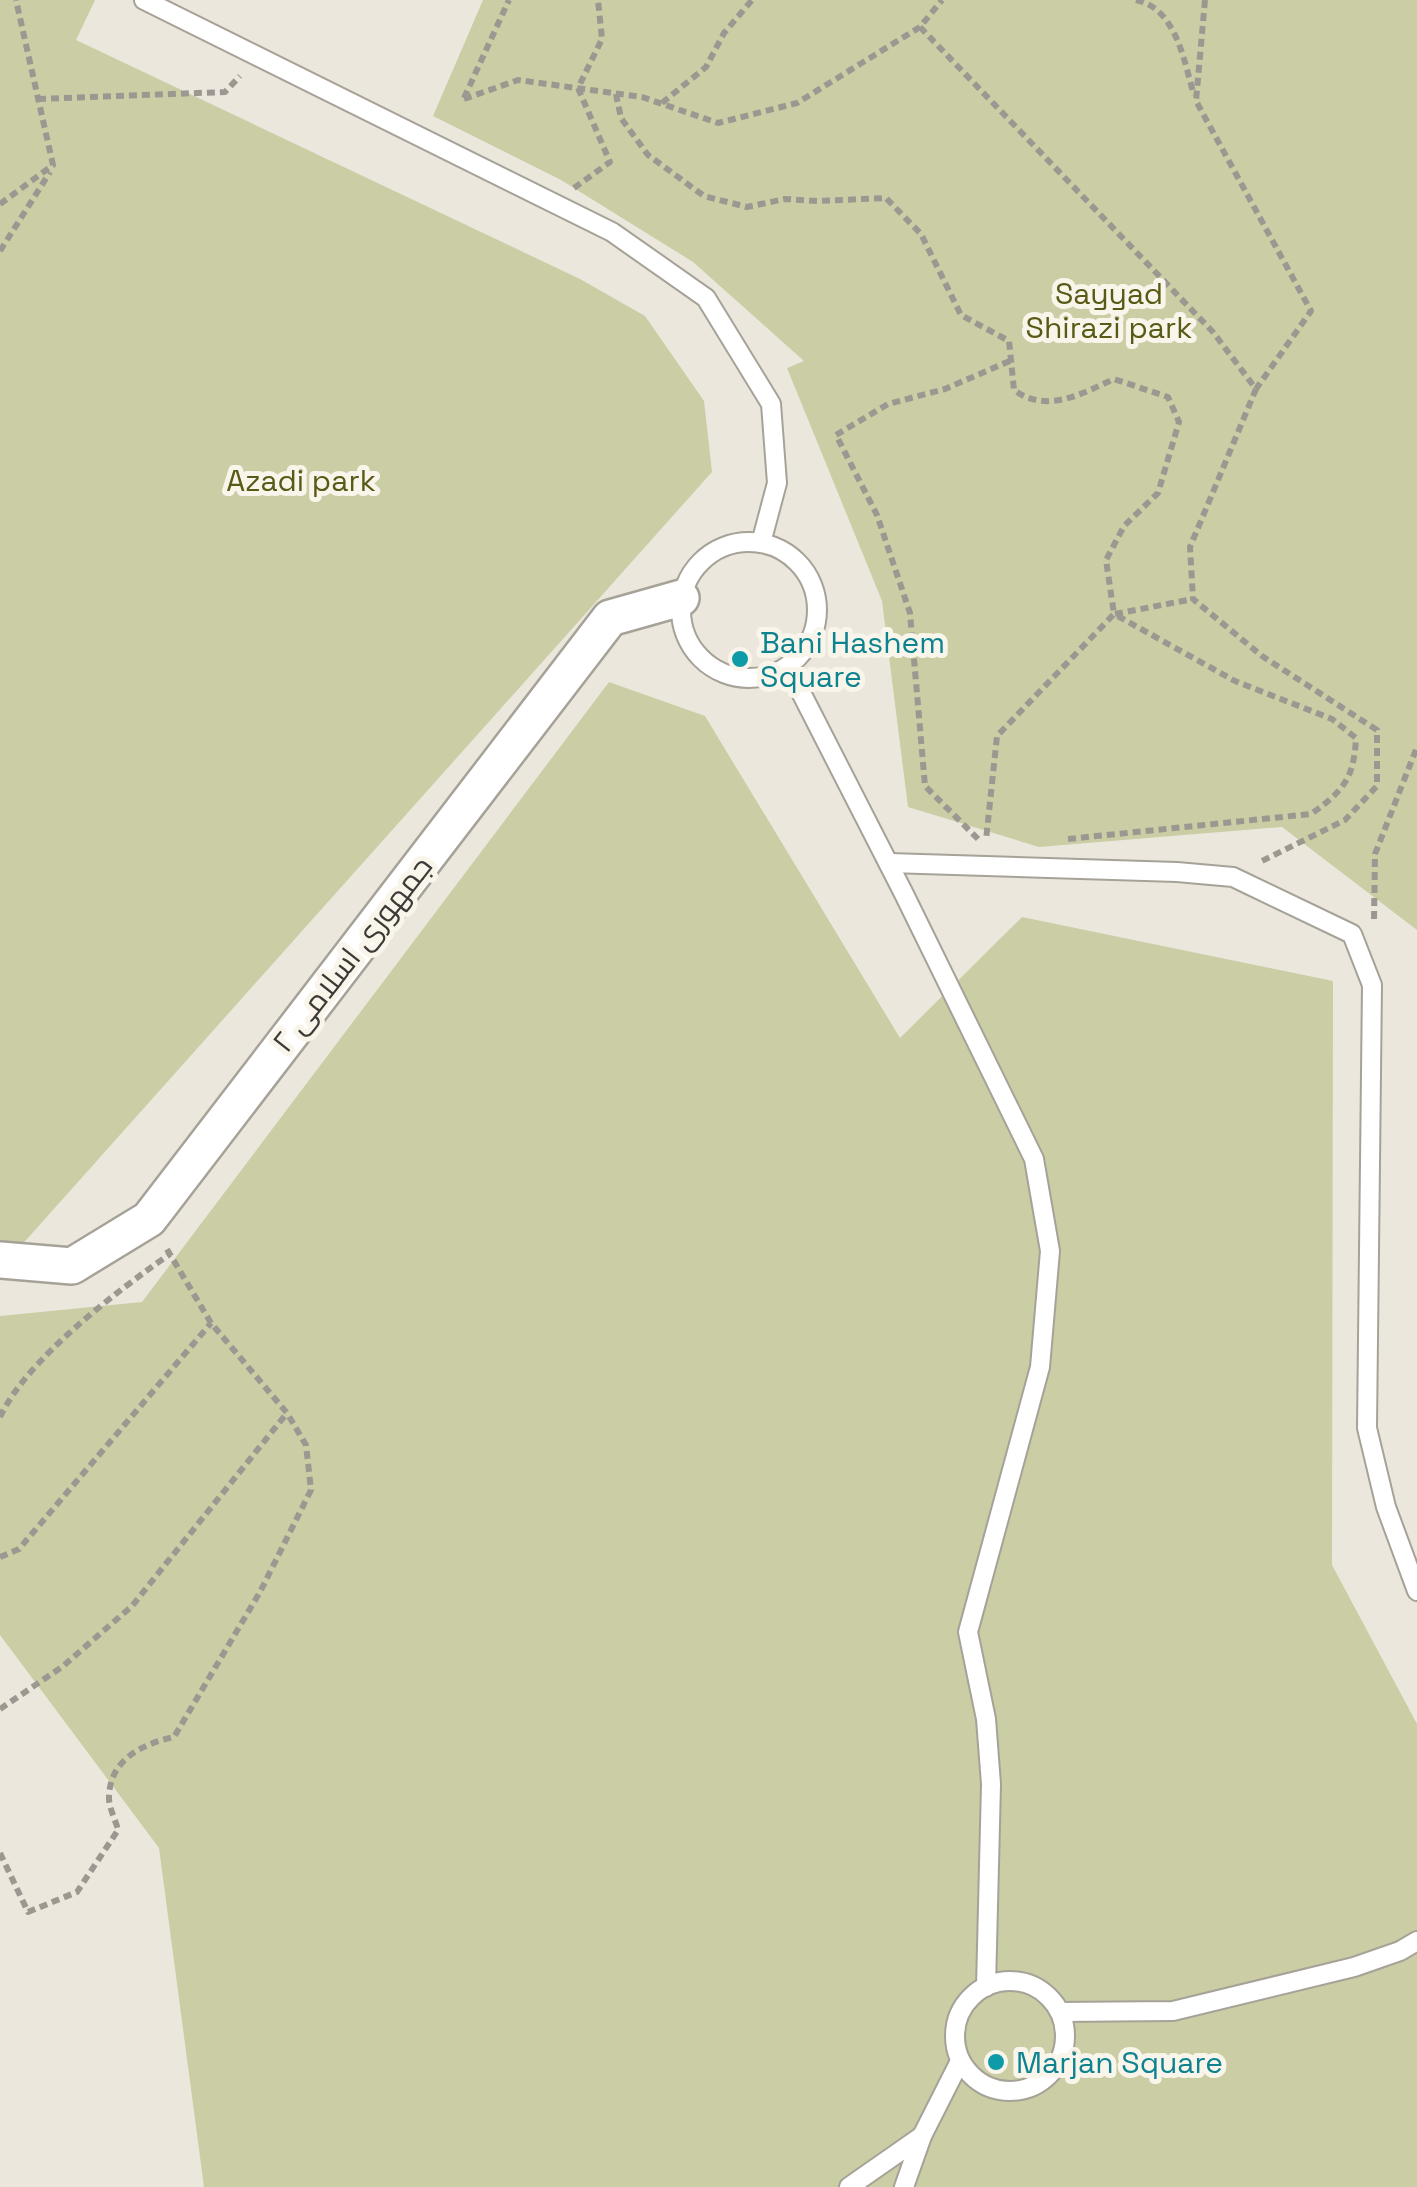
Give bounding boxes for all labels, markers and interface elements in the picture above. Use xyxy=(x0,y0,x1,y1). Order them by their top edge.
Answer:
park label: Sayyad Shirazi park xyxy=(1026,274,1192,347)
park label: Azadi park xyxy=(226,461,376,500)
place label: Bani Hashem Square xyxy=(760,623,945,696)
marker: Bani Hashem Square xyxy=(729,648,751,670)
street label: جمهوری اسلامی ۲ xyxy=(263,848,441,1060)
place label: Marjan Square xyxy=(1016,2043,1223,2082)
marker: Marjan Square xyxy=(985,2051,1007,2073)

